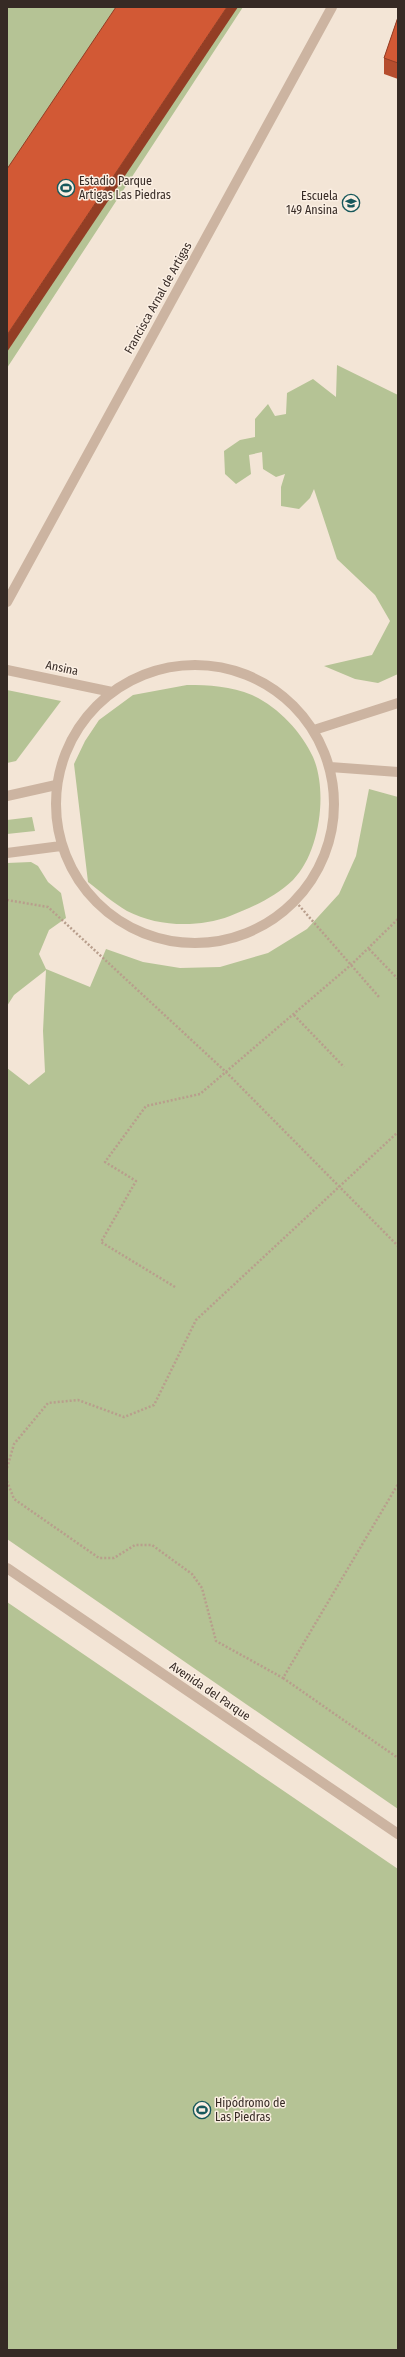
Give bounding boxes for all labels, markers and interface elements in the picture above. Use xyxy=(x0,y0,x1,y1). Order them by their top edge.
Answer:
place label: Estadio Parque Artigas Las Piedras xyxy=(79,174,171,202)
sports icon: Estadio Parque Artigas Las Piedras xyxy=(56,178,76,198)
place label: Escuela 149 Ansina xyxy=(286,189,338,217)
school or university icon: Escuela 149 Ansina xyxy=(341,193,361,213)
street label: Francisca Arnal de Artigas xyxy=(121,240,195,356)
street label: Ansina xyxy=(44,658,80,678)
street label: Avenida del Parque xyxy=(167,1659,253,1723)
place label: Hipódromo de Las Piedras xyxy=(215,2096,285,2124)
sports icon: Hipódromo de Las Piedras xyxy=(192,2100,212,2120)

